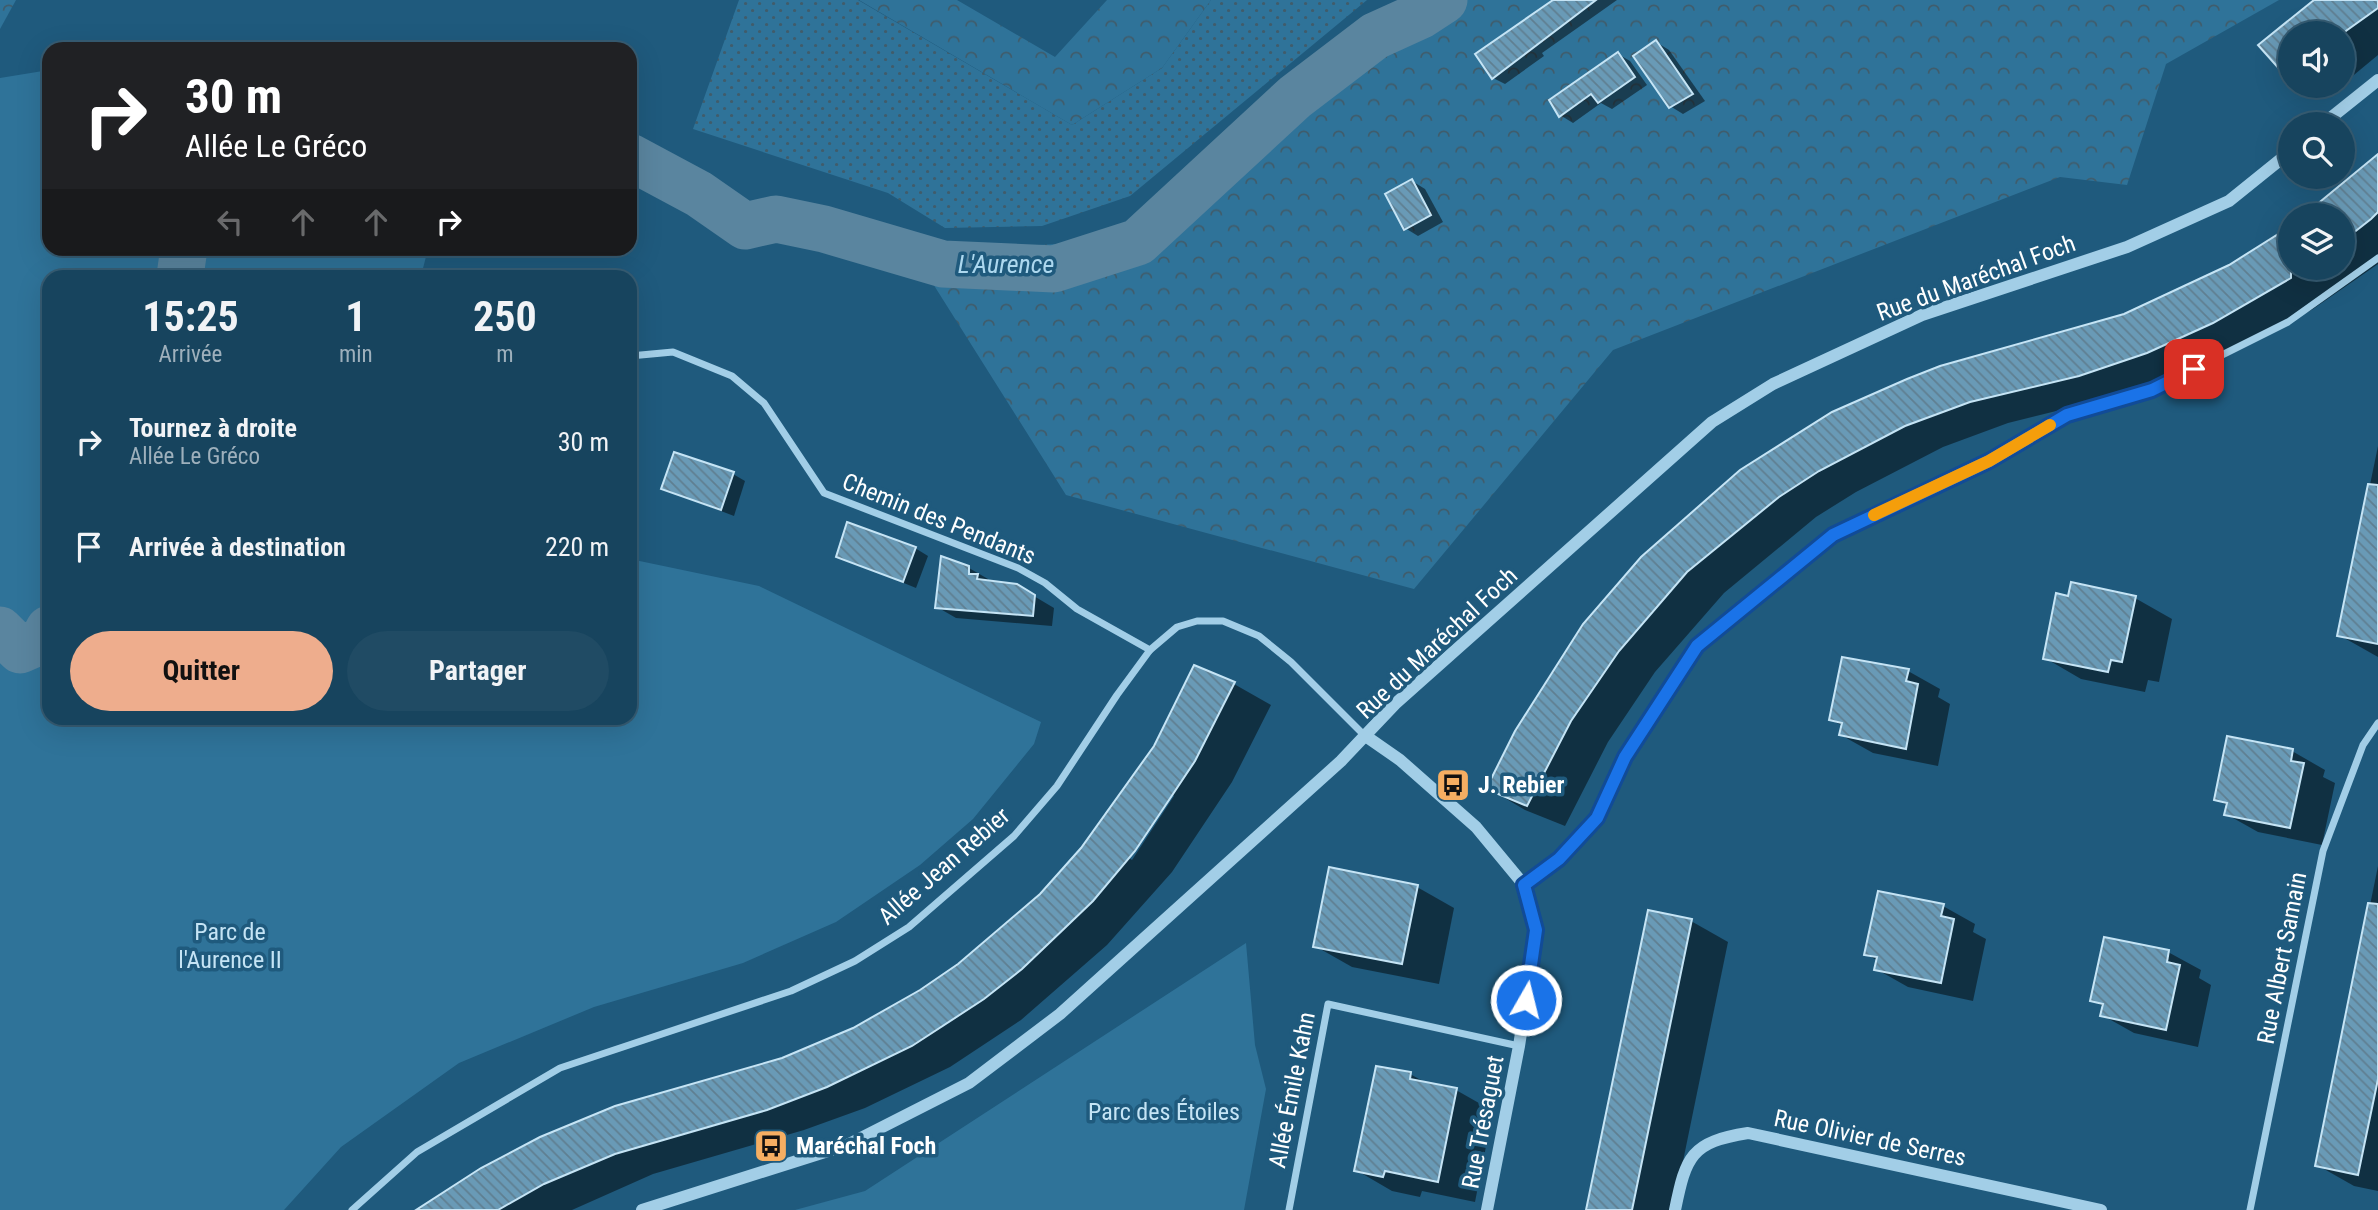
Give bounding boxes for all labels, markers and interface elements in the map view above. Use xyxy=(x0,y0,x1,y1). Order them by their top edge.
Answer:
map controls xyxy=(2278,21,2355,280)
button: sound xyxy=(2278,21,2355,98)
text: 30 m xyxy=(185,68,282,125)
icon: right xyxy=(70,70,161,161)
button: search xyxy=(2278,112,2355,189)
text: Allée Le Gréco xyxy=(185,127,367,165)
icon: left xyxy=(211,203,249,241)
icon: ahead xyxy=(284,203,322,241)
icon: ahead xyxy=(357,203,395,241)
icon: right xyxy=(430,203,468,241)
button: layers xyxy=(2278,203,2355,280)
street label: Rue du Maréchal Foch xyxy=(1873,229,2079,327)
water label: L'Aurence xyxy=(958,249,1054,279)
text: 15:25 xyxy=(142,292,239,341)
text: 1 xyxy=(345,292,366,341)
text: 250 xyxy=(473,292,537,341)
pin xyxy=(2164,339,2224,399)
text: Arrivée xyxy=(159,341,222,368)
text: min xyxy=(339,341,373,368)
text: m xyxy=(496,341,513,368)
icon: arrive xyxy=(2175,350,2213,388)
text: Tournez à droite xyxy=(129,413,297,443)
icon: right xyxy=(70,423,108,461)
text: 30 m xyxy=(558,427,609,457)
text: Allée Le Gréco xyxy=(129,443,260,470)
street label: Chemin des Pendants xyxy=(838,467,1040,571)
icon: arrive xyxy=(70,528,108,566)
text: Arrivée à destination xyxy=(129,532,346,562)
text: 220 m xyxy=(545,532,609,562)
street label: Rue du Maréchal Foch xyxy=(1351,561,1523,725)
button: Quitter xyxy=(70,631,333,711)
button: Partager xyxy=(347,631,609,711)
bus stop icon: J. Rebier xyxy=(1434,766,1472,804)
place label: J. Rebier xyxy=(1478,771,1564,799)
street label: Allée Jean Rebier xyxy=(873,802,1015,930)
street label: Rue Albert Samain xyxy=(2252,870,2312,1046)
park label: Parc de l'Aurence II xyxy=(178,918,282,974)
position arrow xyxy=(1489,963,1563,1037)
street label: Allée Émile Kahn xyxy=(1263,1010,1321,1170)
street label: Rue Trésaguet xyxy=(1456,1053,1510,1191)
park label: Parc des Étoiles xyxy=(1088,1098,1240,1126)
street label: Rue Olivier de Serres xyxy=(1772,1104,1968,1172)
bus stop icon: Maréchal Foch xyxy=(752,1127,790,1165)
place label: Maréchal Foch xyxy=(796,1132,936,1160)

